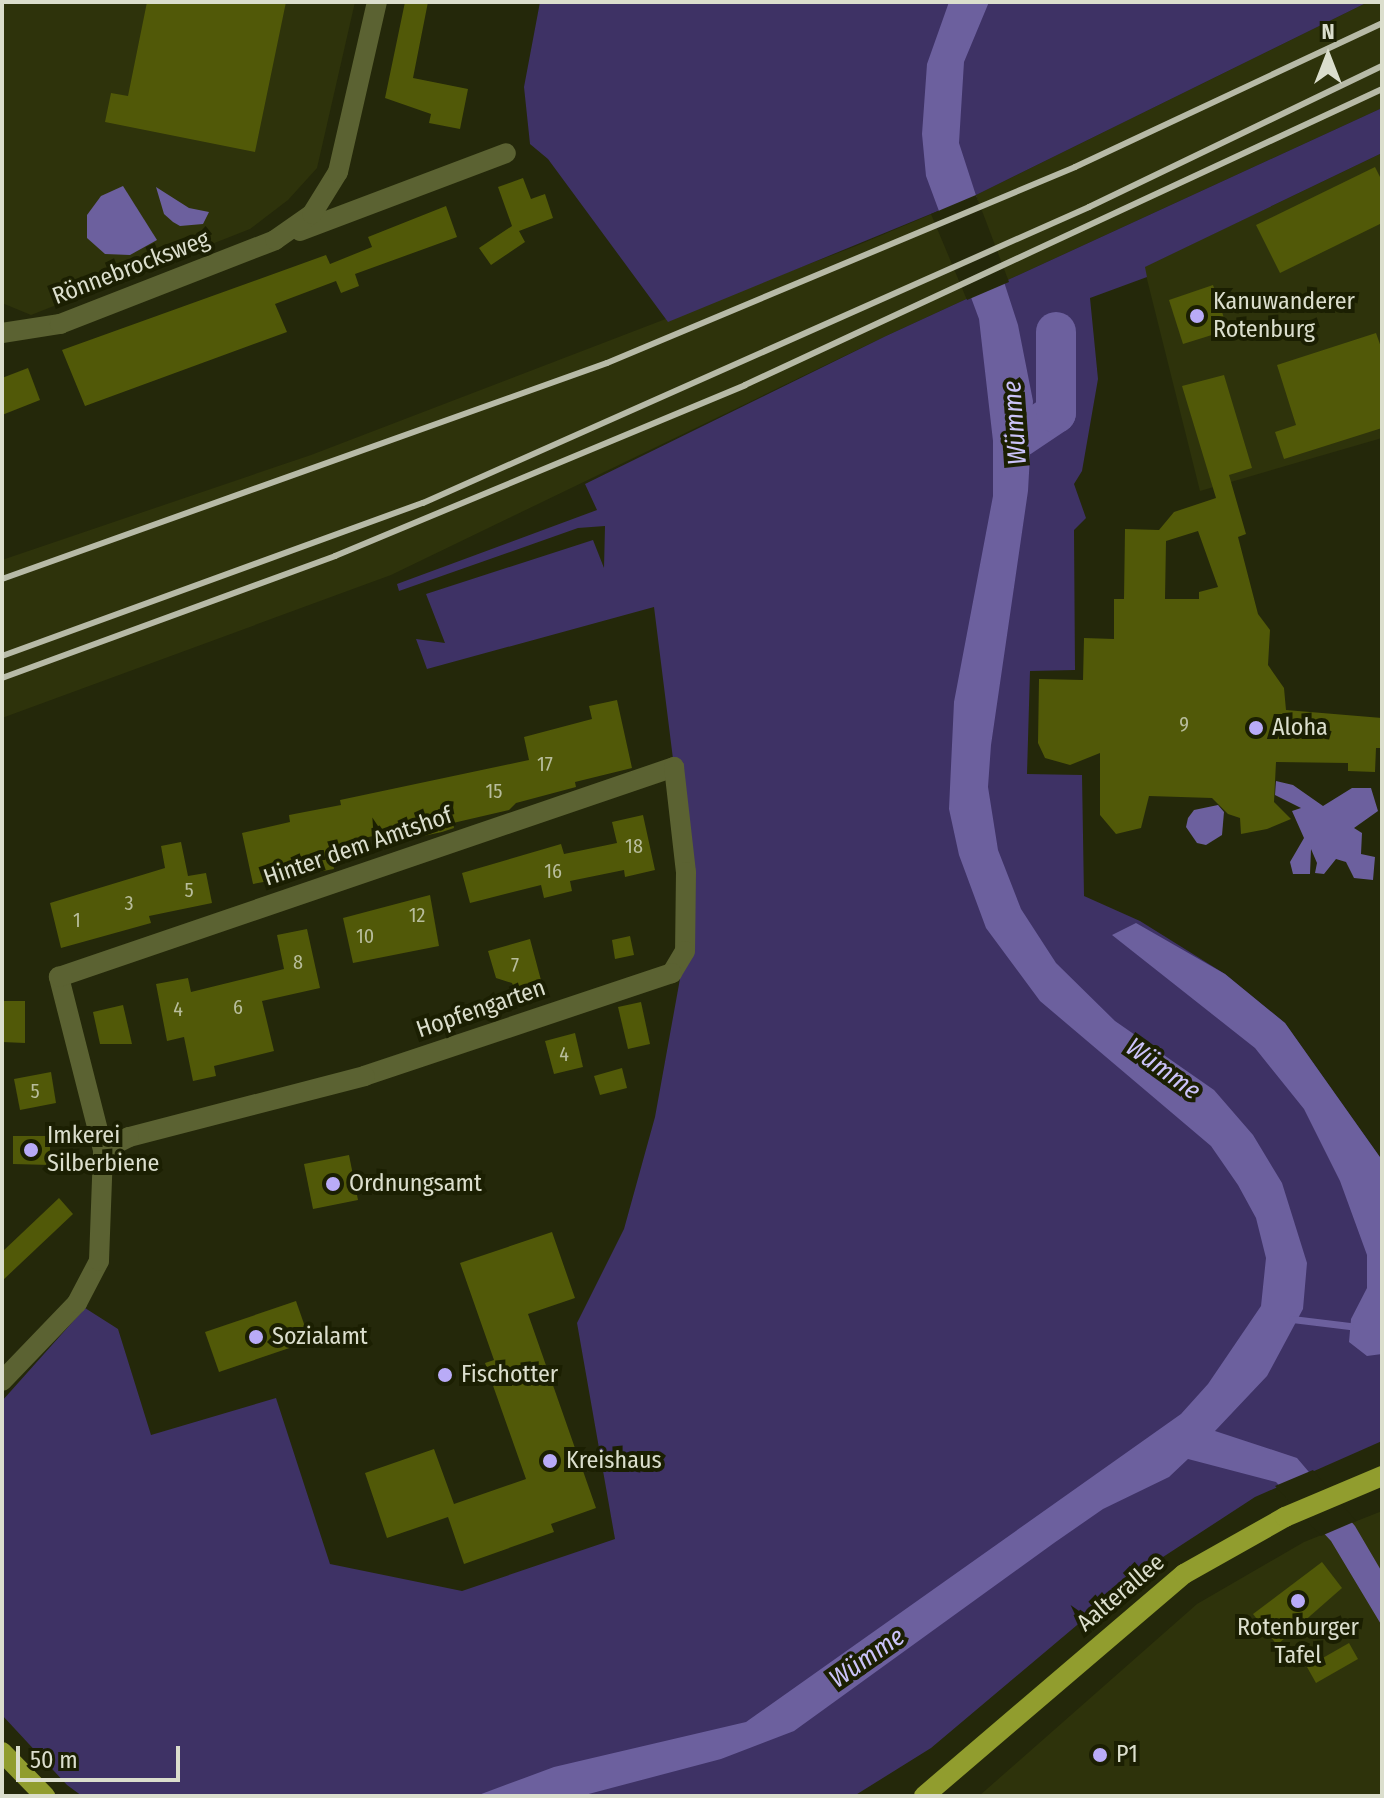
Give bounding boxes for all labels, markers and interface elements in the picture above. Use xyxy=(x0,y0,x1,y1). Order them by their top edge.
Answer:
north arrow xyxy=(1288,16,1368,96)
text: N xyxy=(1321,18,1335,45)
street label: Rönnebrocksweg xyxy=(48,225,214,311)
place label: Kanuwanderer Rotenburg xyxy=(1213,288,1355,344)
marker: Kanuwanderer Rotenburg xyxy=(1188,307,1206,325)
water label: Wümme xyxy=(996,380,1034,466)
house number: 9 xyxy=(1179,712,1189,736)
place label: Aloha xyxy=(1272,714,1328,742)
marker: Aloha xyxy=(1247,719,1265,737)
house number: 17 xyxy=(537,752,553,776)
house number: 15 xyxy=(486,779,502,803)
street label: Hinter dem Amtshof xyxy=(260,801,456,893)
house number: 18 xyxy=(625,834,643,858)
house number: 16 xyxy=(544,859,562,883)
house number: 5 xyxy=(184,878,194,902)
house number: 3 xyxy=(124,891,134,915)
house number: 12 xyxy=(409,903,425,927)
house number: 1 xyxy=(73,908,81,932)
house number: 10 xyxy=(356,924,374,948)
house number: 8 xyxy=(293,950,303,974)
house number: 7 xyxy=(511,953,519,977)
street label: Hopfengarten xyxy=(413,973,549,1045)
house number: 6 xyxy=(233,995,243,1019)
house number: 4 xyxy=(173,997,183,1021)
water label: Wümme xyxy=(1120,1032,1206,1106)
house number: 4 xyxy=(559,1042,569,1066)
house number: 5 xyxy=(30,1079,40,1103)
place label: Imkerei Silberbiene xyxy=(47,1122,159,1178)
marker: Imkerei Silberbiene xyxy=(22,1141,40,1159)
place label: Ordnungsamt xyxy=(349,1170,482,1198)
marker: Ordnungsamt xyxy=(324,1175,342,1193)
place label: Sozialamt xyxy=(272,1323,368,1351)
marker: Sozialamt xyxy=(247,1328,265,1346)
place label: Fischotter xyxy=(461,1361,558,1389)
marker: Fischotter xyxy=(436,1366,454,1384)
place label: Kreishaus xyxy=(566,1447,662,1475)
marker: Kreishaus xyxy=(541,1452,559,1470)
street label: Aalterallee xyxy=(1071,1548,1171,1638)
marker: Rotenburger Tafel xyxy=(1289,1592,1307,1610)
place label: Rotenburger Tafel xyxy=(1237,1614,1359,1670)
water label: Wümme xyxy=(823,1621,911,1695)
scale bar xyxy=(20,1730,184,1780)
place label: P1 xyxy=(1116,1741,1138,1769)
text: 50 m xyxy=(30,1746,78,1774)
marker: P1 xyxy=(1091,1746,1109,1764)

